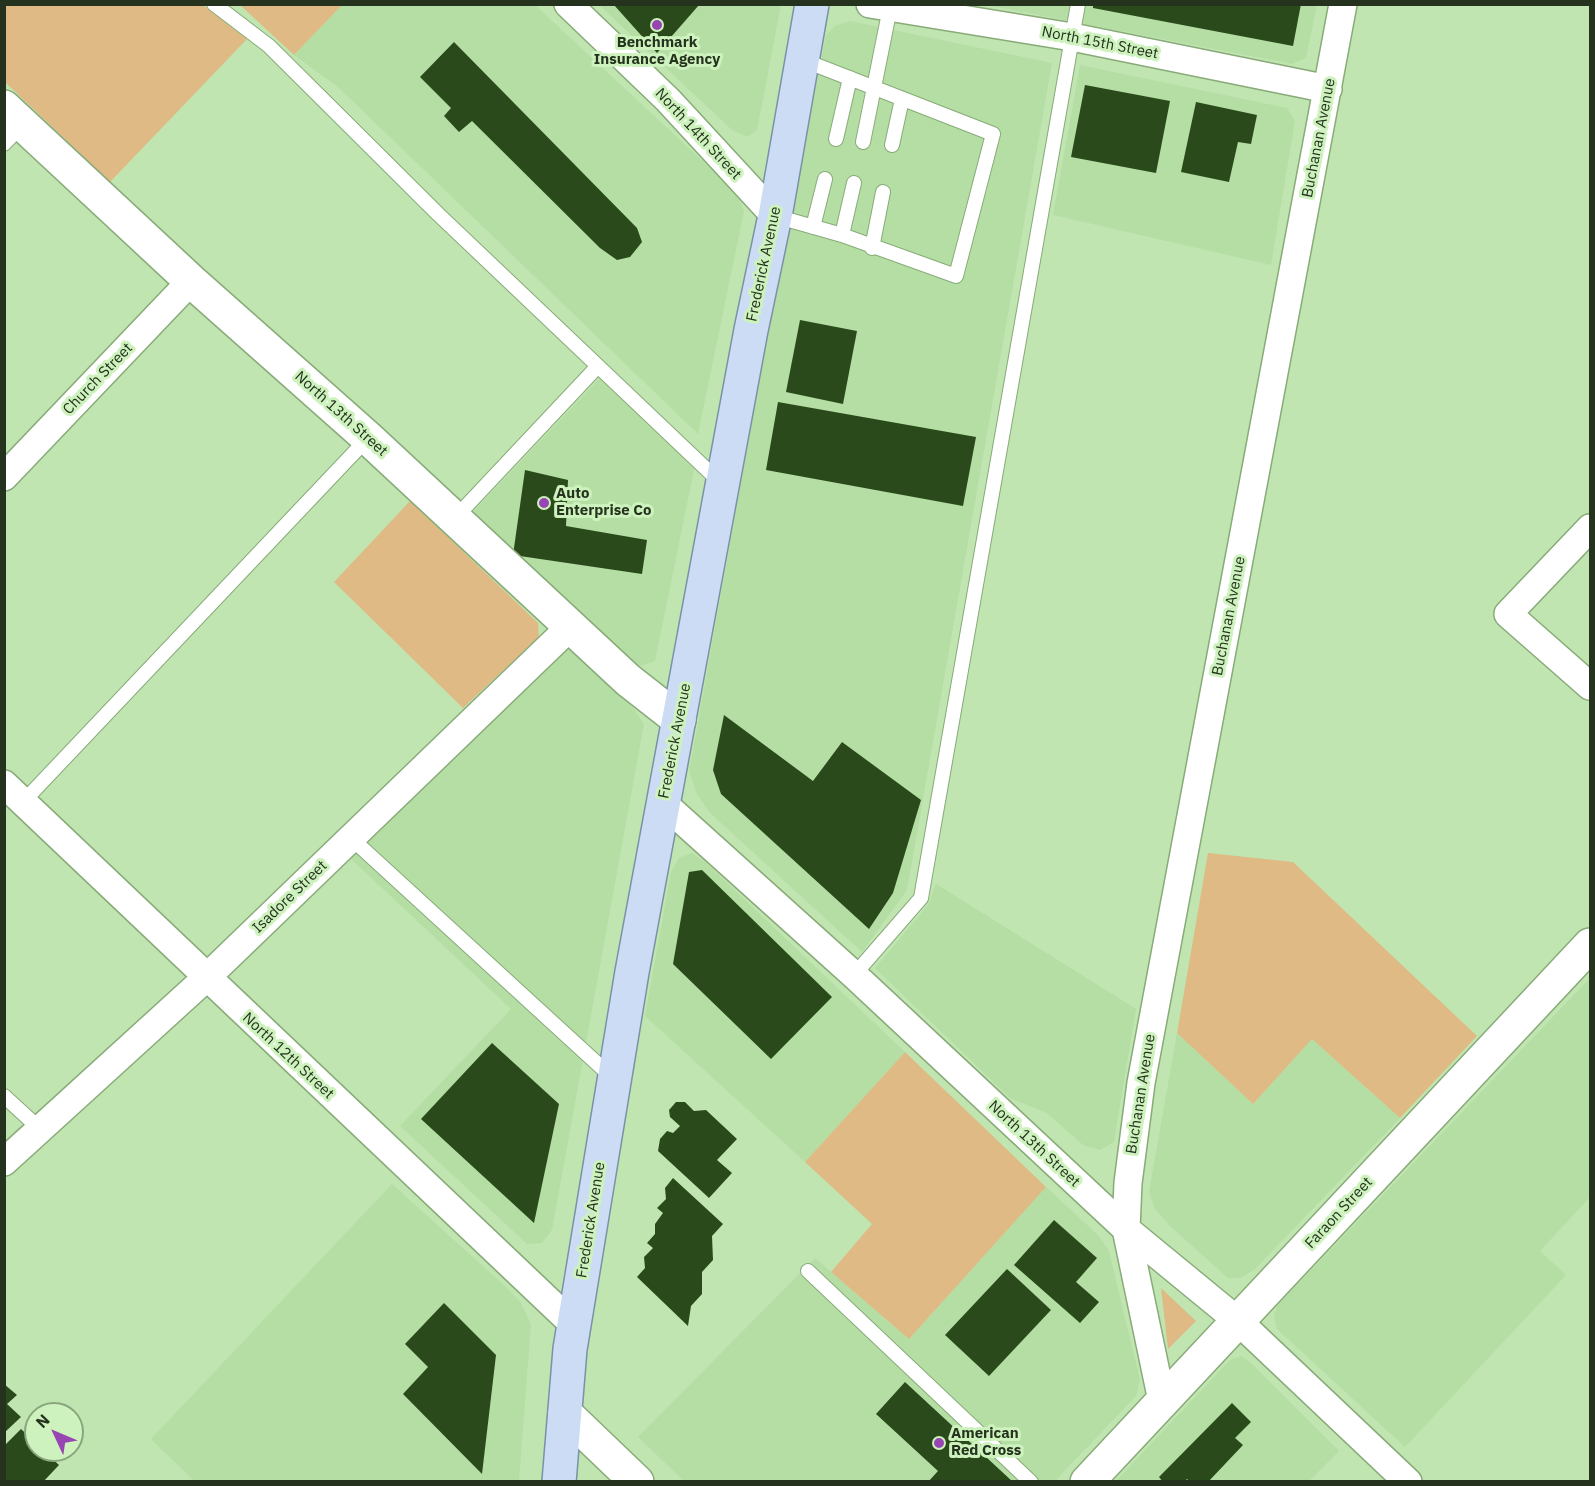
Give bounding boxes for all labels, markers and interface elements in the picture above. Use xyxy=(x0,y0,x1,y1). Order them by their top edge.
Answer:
marker: Benchmark Insurance Agency xyxy=(650,18,664,32)
street label: North 15th Street xyxy=(1040,23,1160,63)
place label: Benchmark Insurance Agency xyxy=(594,34,720,69)
street label: Buchanan Avenue xyxy=(1299,77,1339,199)
street label: North 14th Street xyxy=(651,85,745,183)
street label: Frederick Avenue xyxy=(743,205,785,323)
street label: Church Street xyxy=(59,339,137,419)
street label: North 13th Street xyxy=(291,368,391,460)
place label: Auto Enterprise Co xyxy=(556,485,651,520)
marker: Auto Enterprise Co xyxy=(537,496,551,510)
street label: Buchanan Avenue xyxy=(1209,555,1249,677)
street label: Frederick Avenue xyxy=(655,682,695,800)
street label: Isadore Street xyxy=(249,857,331,937)
street label: North 12th Street xyxy=(239,1009,337,1103)
street label: Buchanan Avenue xyxy=(1123,1033,1159,1155)
street label: North 13th Street xyxy=(985,1097,1083,1191)
street label: Frederick Avenue xyxy=(573,1161,609,1279)
street label: Faraon Street xyxy=(1301,1174,1377,1252)
north arrow xyxy=(24,1402,84,1462)
text: N xyxy=(31,1410,54,1432)
place label: American Red Cross xyxy=(951,1425,1021,1460)
marker: American Red Cross xyxy=(932,1436,946,1450)

